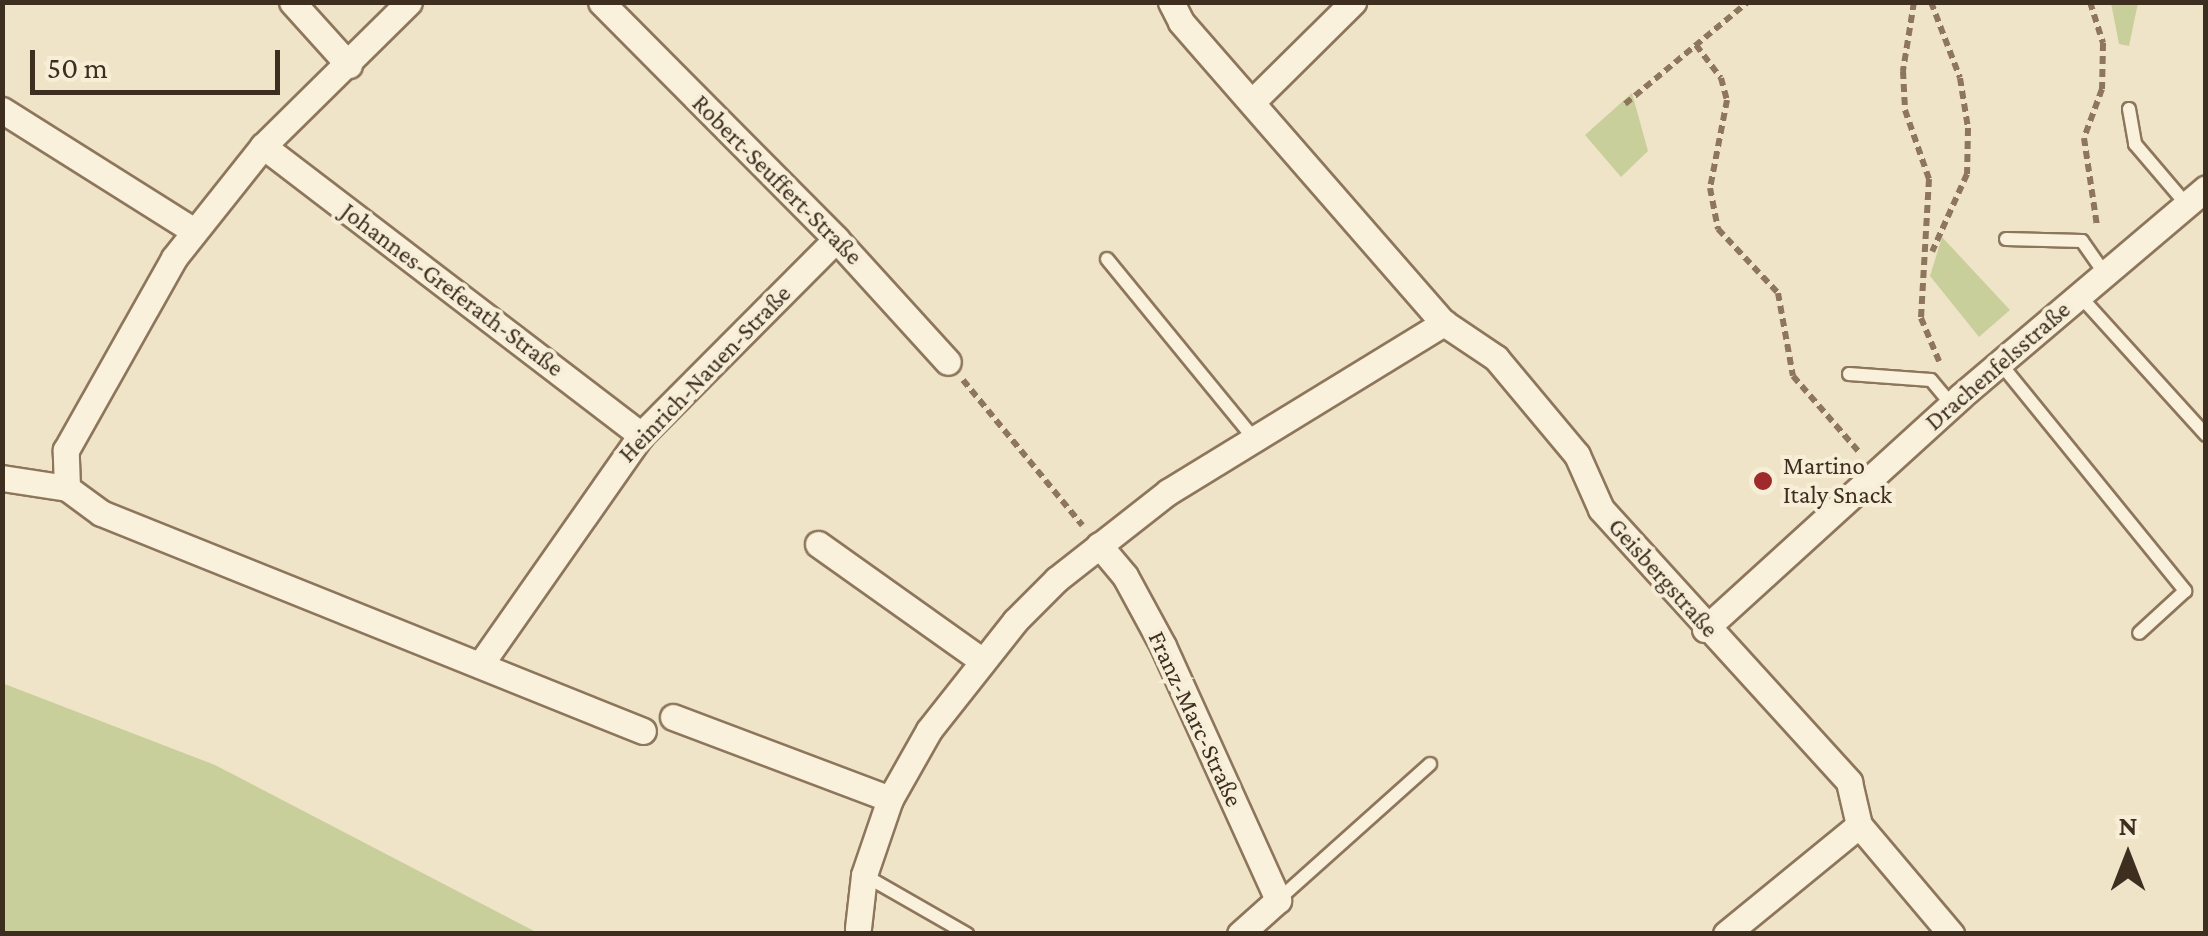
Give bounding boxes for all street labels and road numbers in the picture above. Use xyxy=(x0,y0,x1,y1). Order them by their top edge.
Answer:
street label: Robert-Seuffert-Straße xyxy=(686,89,868,271)
street label: Johannes-Greferath-Straße xyxy=(335,197,569,383)
street label: Heinrich-Nauen-Straße xyxy=(613,279,797,469)
street label: Drachenfelsstraße xyxy=(1919,295,2077,437)
street label: Geisbergstraße xyxy=(1602,512,1724,644)
street label: Franz-Marc-Straße xyxy=(1141,626,1249,812)

